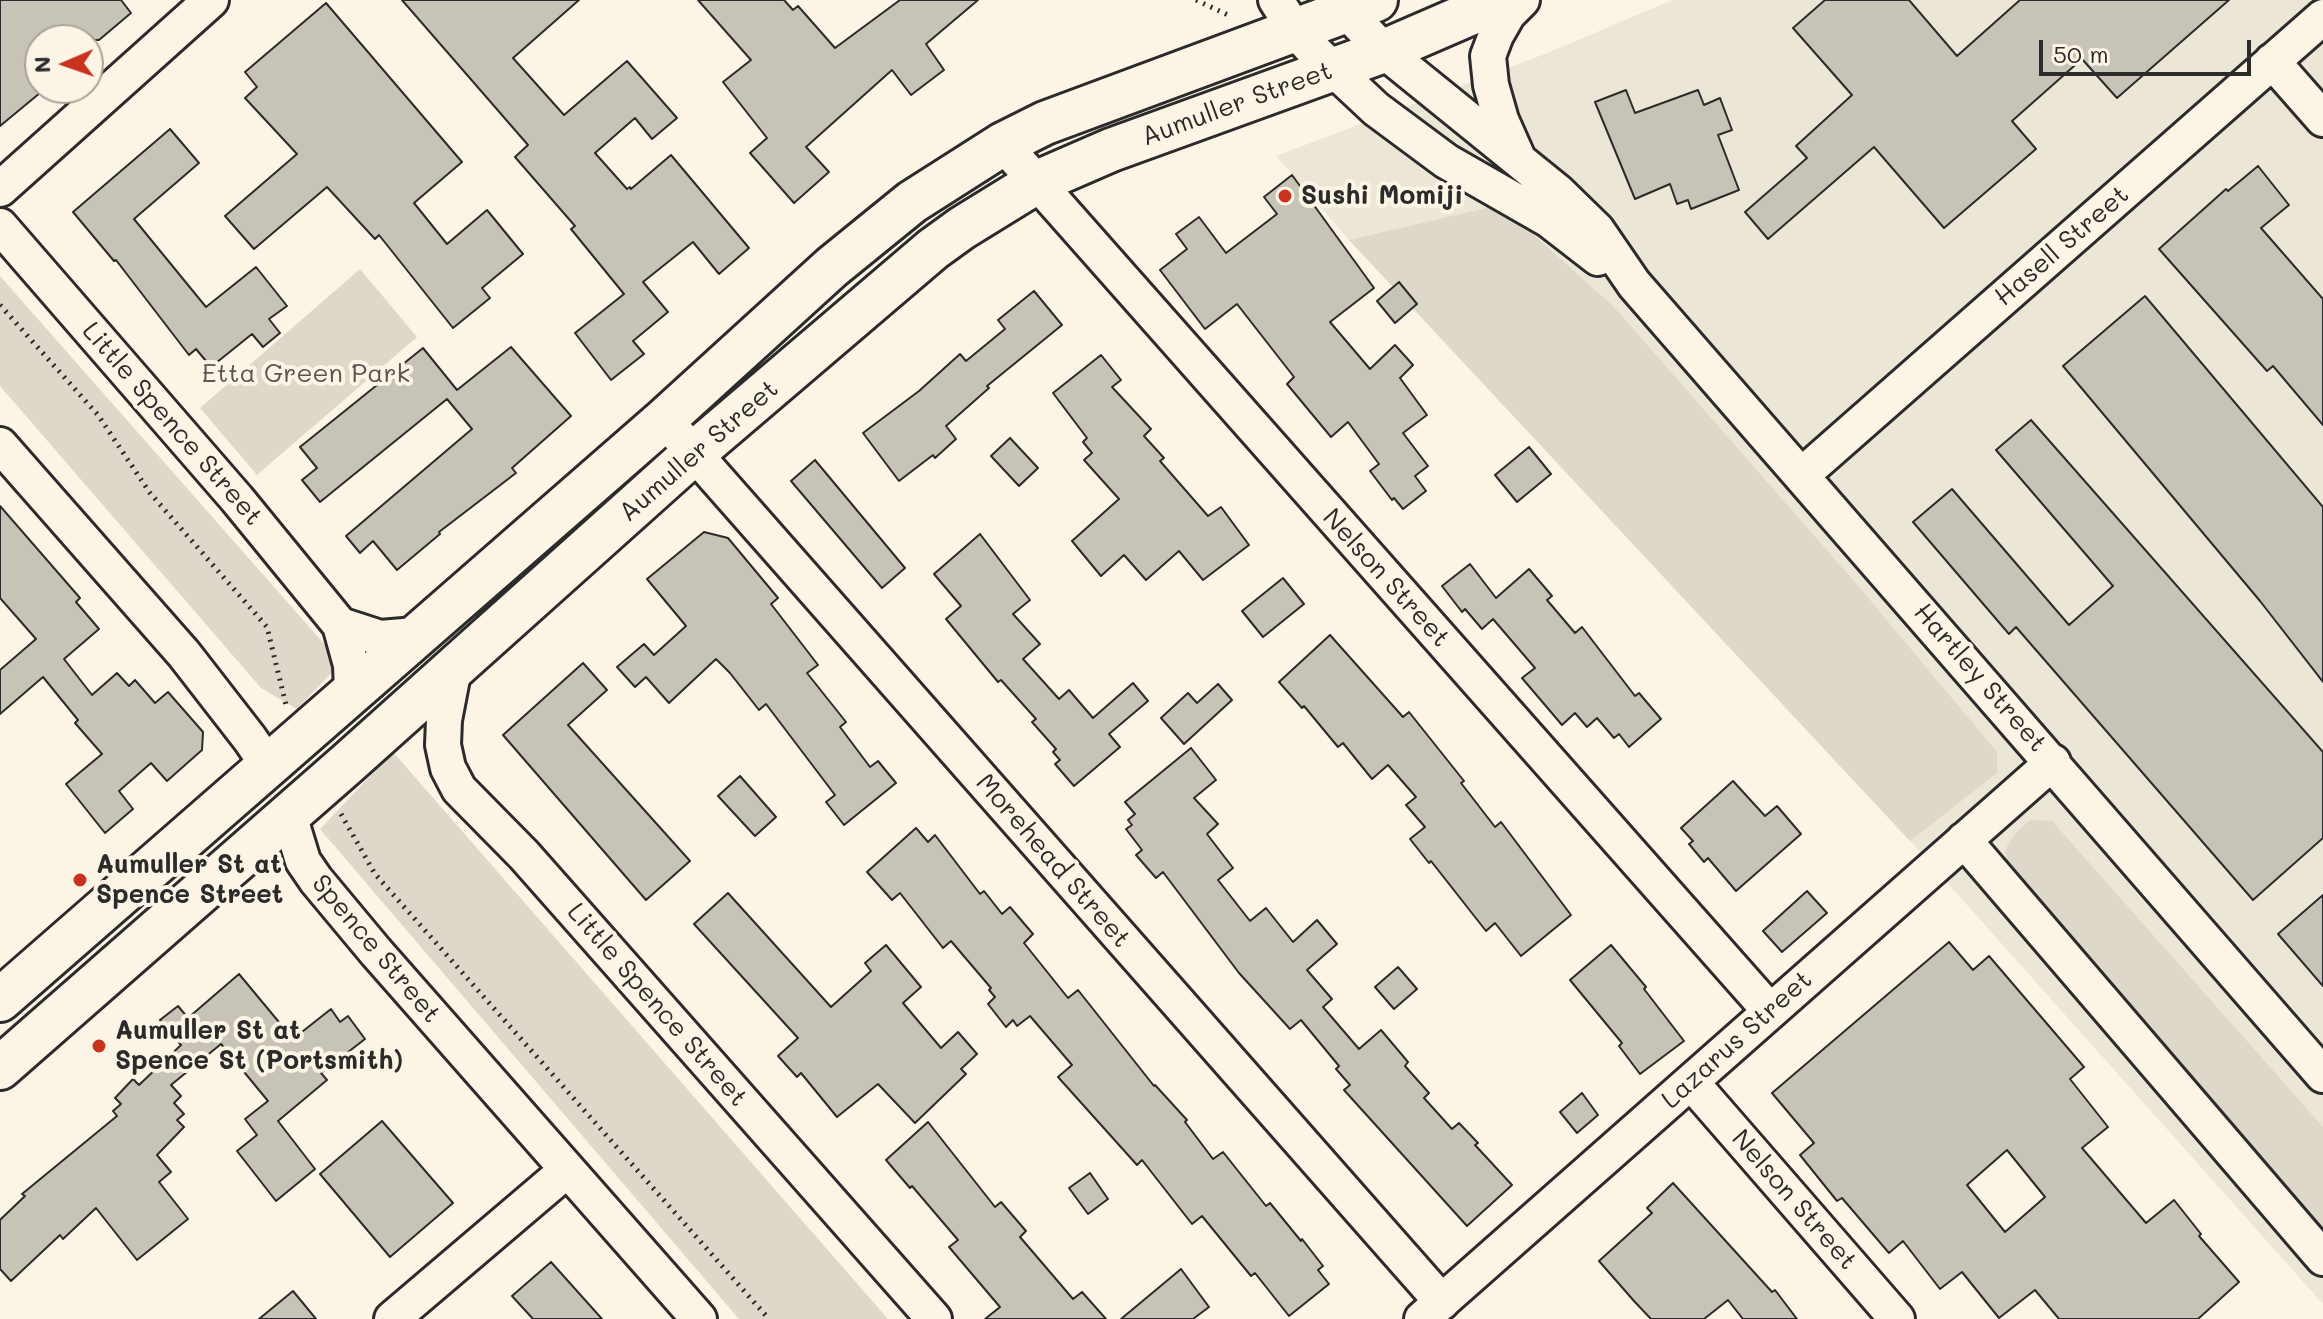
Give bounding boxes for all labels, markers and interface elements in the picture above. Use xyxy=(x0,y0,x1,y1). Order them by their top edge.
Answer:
north arrow xyxy=(24,24,104,104)
scale bar xyxy=(2043,24,2255,74)
text: 50 m xyxy=(2053,38,2109,69)
street label: Aumuller Street xyxy=(1137,55,1337,153)
text: N xyxy=(27,56,56,74)
street label: Hasell Street xyxy=(1989,179,2135,313)
place label: Sushi Momiji xyxy=(1301,180,1463,212)
marker: Sushi Momiji xyxy=(1276,187,1294,205)
street label: Little Spence Street xyxy=(75,316,269,532)
park label: Etta Green Park xyxy=(202,358,410,390)
street label: Aumuller Street xyxy=(613,373,785,529)
street label: Nelson Street xyxy=(1316,502,1456,654)
street label: Hartley Street xyxy=(1907,597,2053,759)
street label: Morehead Street xyxy=(969,768,1137,954)
place label: Aumuller St at Spence Street xyxy=(96,849,283,910)
street label: Spence Street xyxy=(305,869,447,1029)
marker: Aumuller St at Spence Street xyxy=(71,871,89,889)
street label: Little Spence Street xyxy=(560,897,754,1113)
street label: Lazarus Street xyxy=(1655,964,1819,1116)
place label: Aumuller St at Spence St (Portsmith) xyxy=(115,1015,403,1076)
marker: Aumuller St at Spence St (Portsmith) xyxy=(90,1037,108,1055)
street label: Nelson Street xyxy=(1725,1124,1863,1276)

